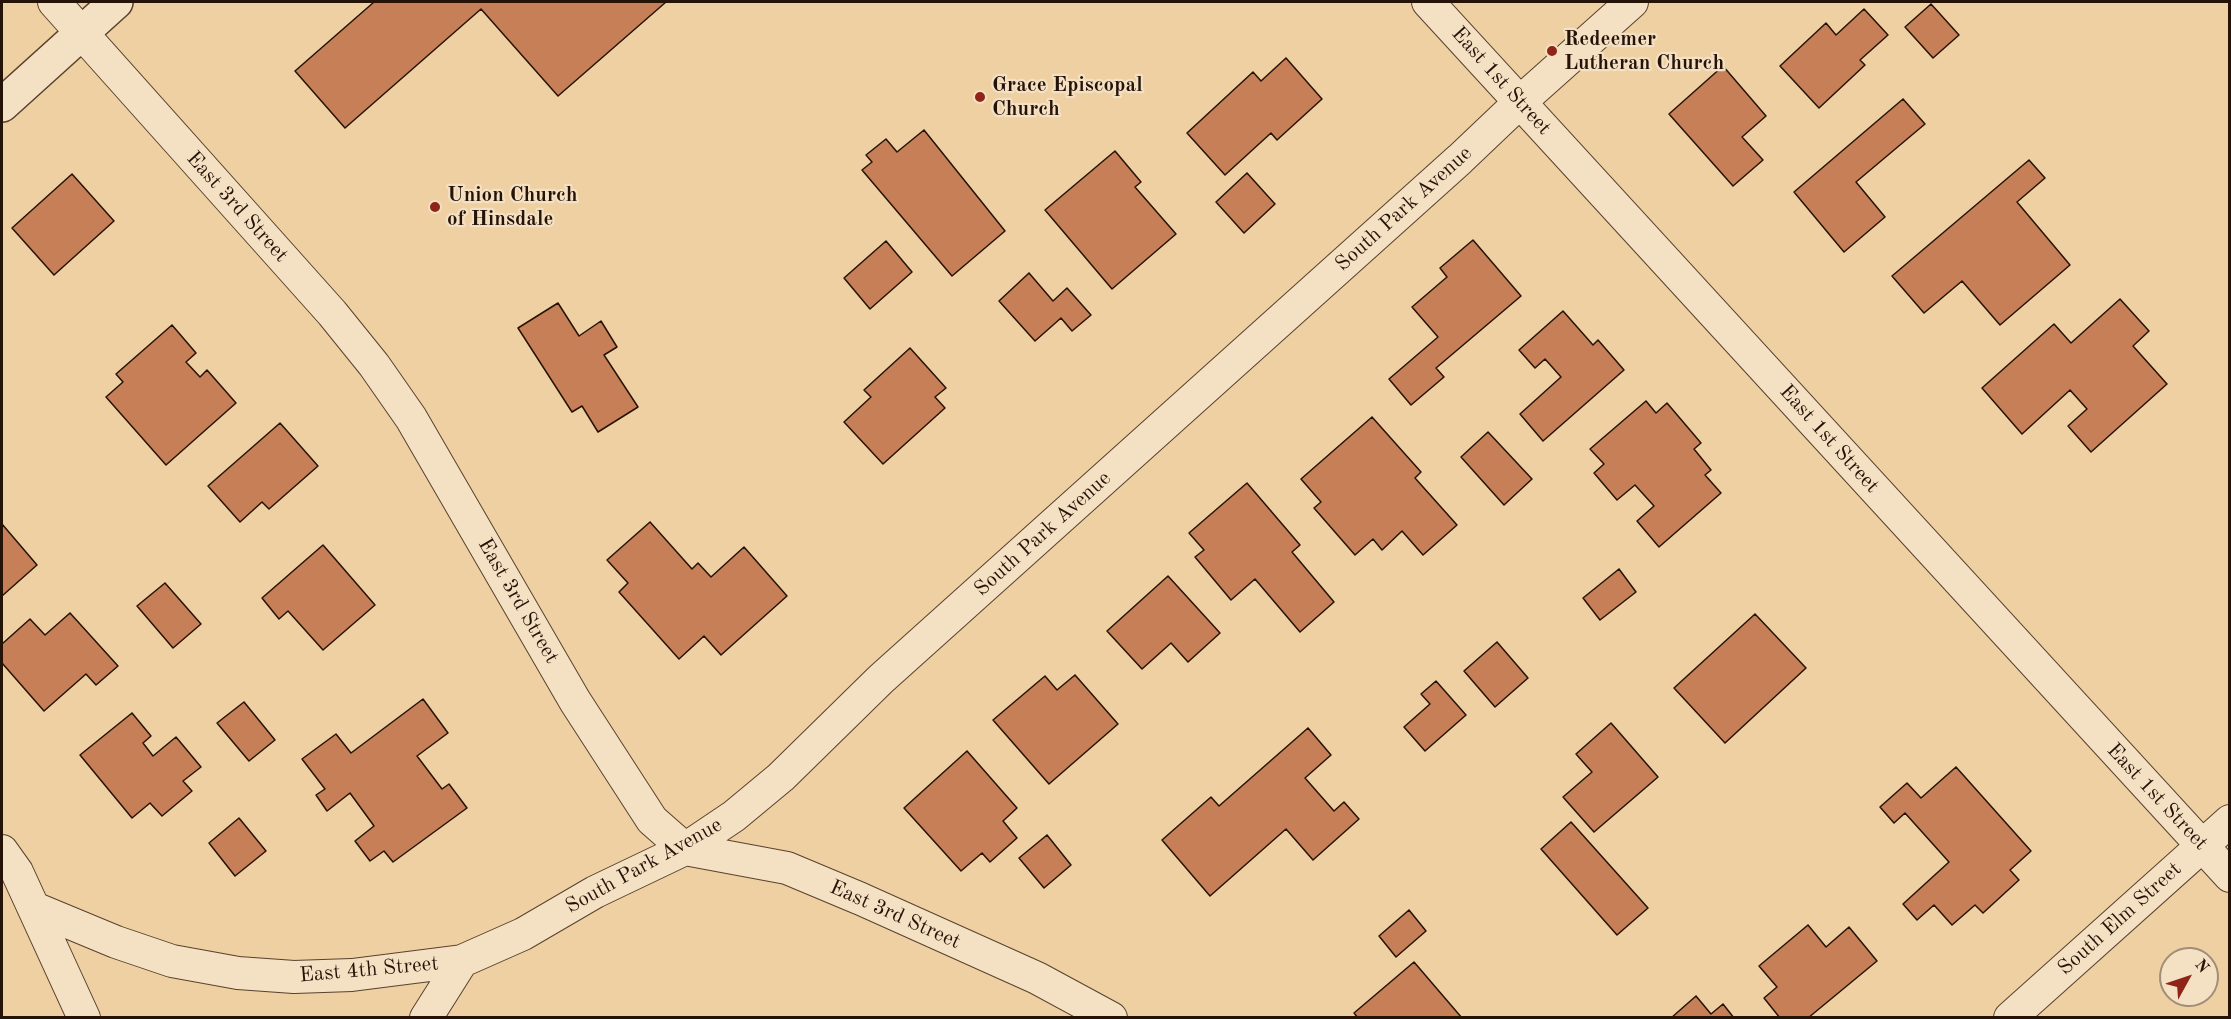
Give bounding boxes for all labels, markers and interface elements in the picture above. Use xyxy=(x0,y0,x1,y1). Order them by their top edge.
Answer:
street label: East 1st Street xyxy=(1446,22,1556,140)
place label: Redeemer Lutheran Church xyxy=(1564,26,1724,76)
marker: Redeemer Lutheran Church xyxy=(1545,44,1559,58)
place label: Grace Episcopal Church xyxy=(992,72,1143,122)
marker: Grace Episcopal Church xyxy=(973,90,987,104)
street label: South Park Avenue xyxy=(1330,141,1478,277)
street label: East 3rd Street xyxy=(181,146,293,268)
place label: Union Church of Hinsdale xyxy=(447,182,578,232)
marker: Union Church of Hinsdale xyxy=(428,200,442,214)
street label: East 1st Street xyxy=(1774,380,1884,498)
street label: South Park Avenue xyxy=(969,466,1117,602)
street label: East 3rd Street xyxy=(472,534,564,668)
street label: East 1st Street xyxy=(2101,738,2213,856)
street label: South Park Avenue xyxy=(561,813,727,919)
street label: South Elm Street xyxy=(2053,857,2187,981)
street label: East 3rd Street xyxy=(826,875,964,955)
north arrow xyxy=(2159,947,2219,1007)
street label: East 4th Street xyxy=(298,951,440,989)
text: N xyxy=(2191,957,2211,977)

